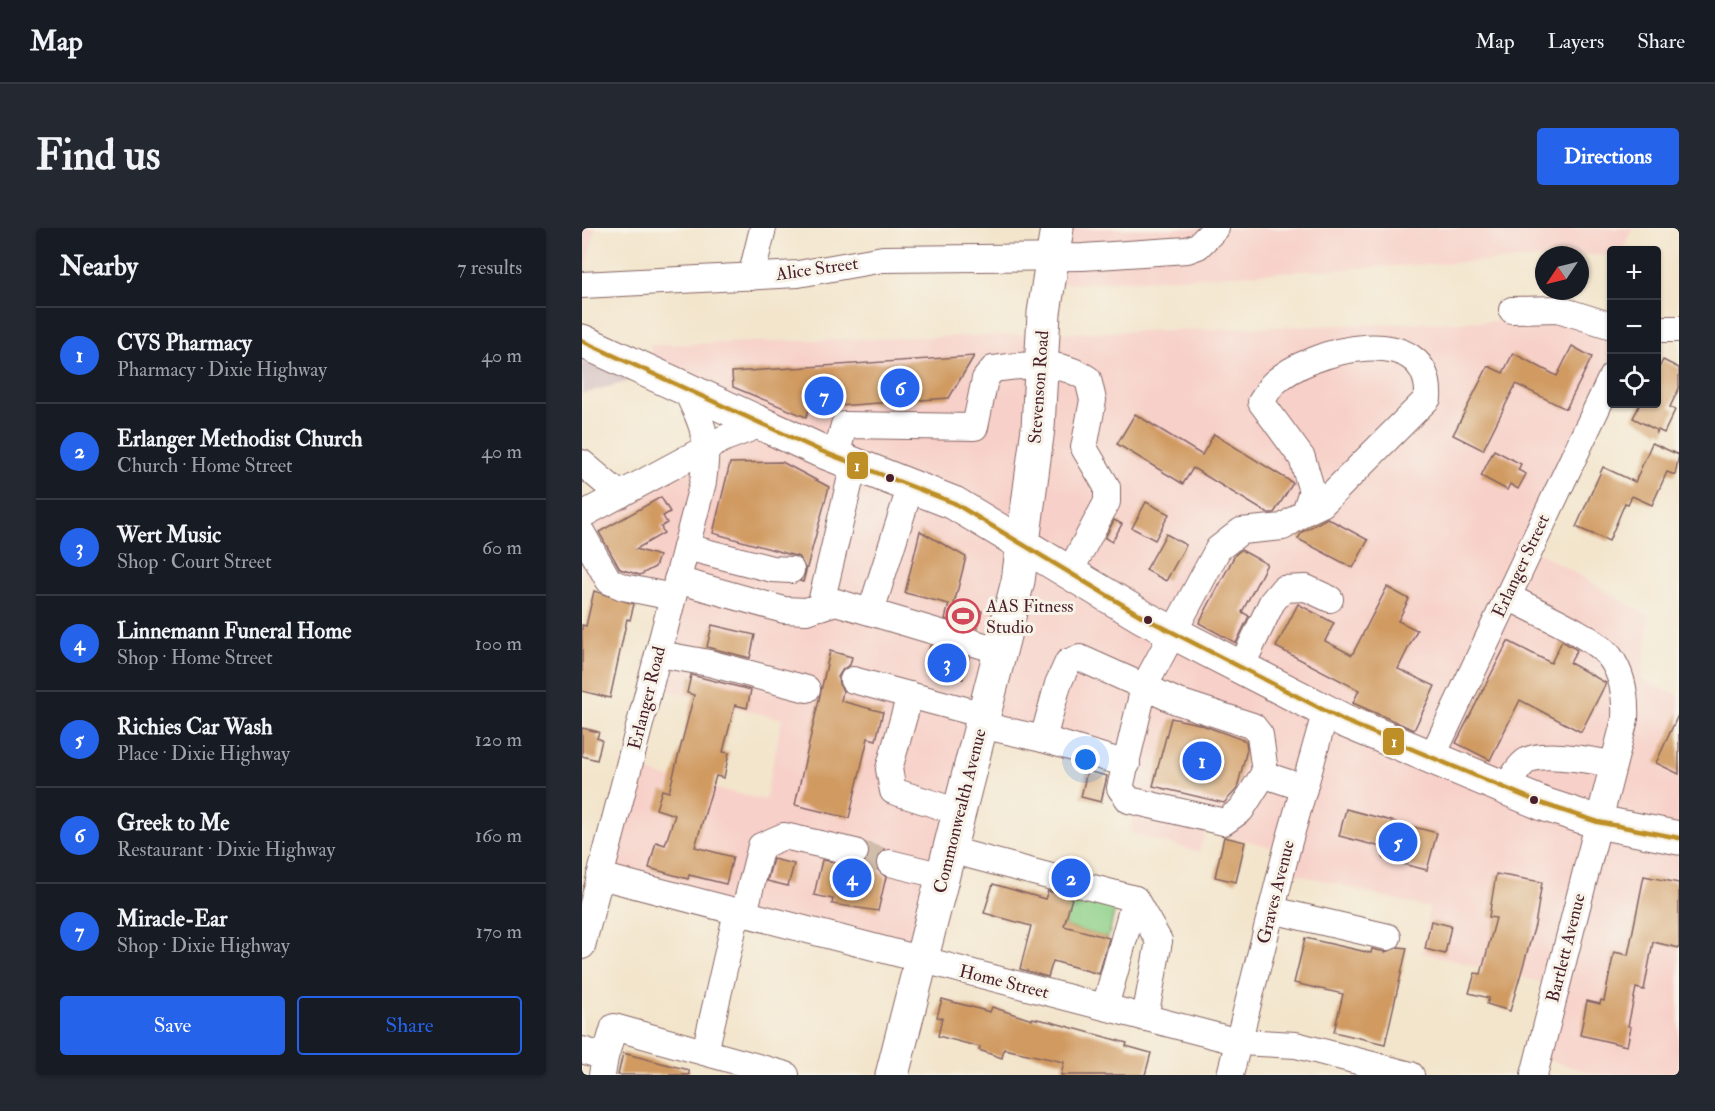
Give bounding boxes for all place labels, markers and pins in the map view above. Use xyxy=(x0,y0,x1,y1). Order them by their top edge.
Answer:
pin: 6 xyxy=(880,366,920,410)
pin: 7 xyxy=(804,374,844,418)
unlabelled marker xyxy=(884,472,896,484)
place label: AAS Fitness Studio xyxy=(985,595,1073,639)
sports icon: AAS Fitness Studio xyxy=(945,598,981,634)
unlabelled marker xyxy=(1142,614,1154,626)
pin: 3 xyxy=(928,640,967,686)
pin: 1 xyxy=(1182,738,1222,784)
unlabelled marker xyxy=(1528,794,1540,806)
pin: 5 xyxy=(1378,820,1418,864)
pin: 4 xyxy=(832,856,872,900)
pin: 2 xyxy=(1052,856,1090,900)

